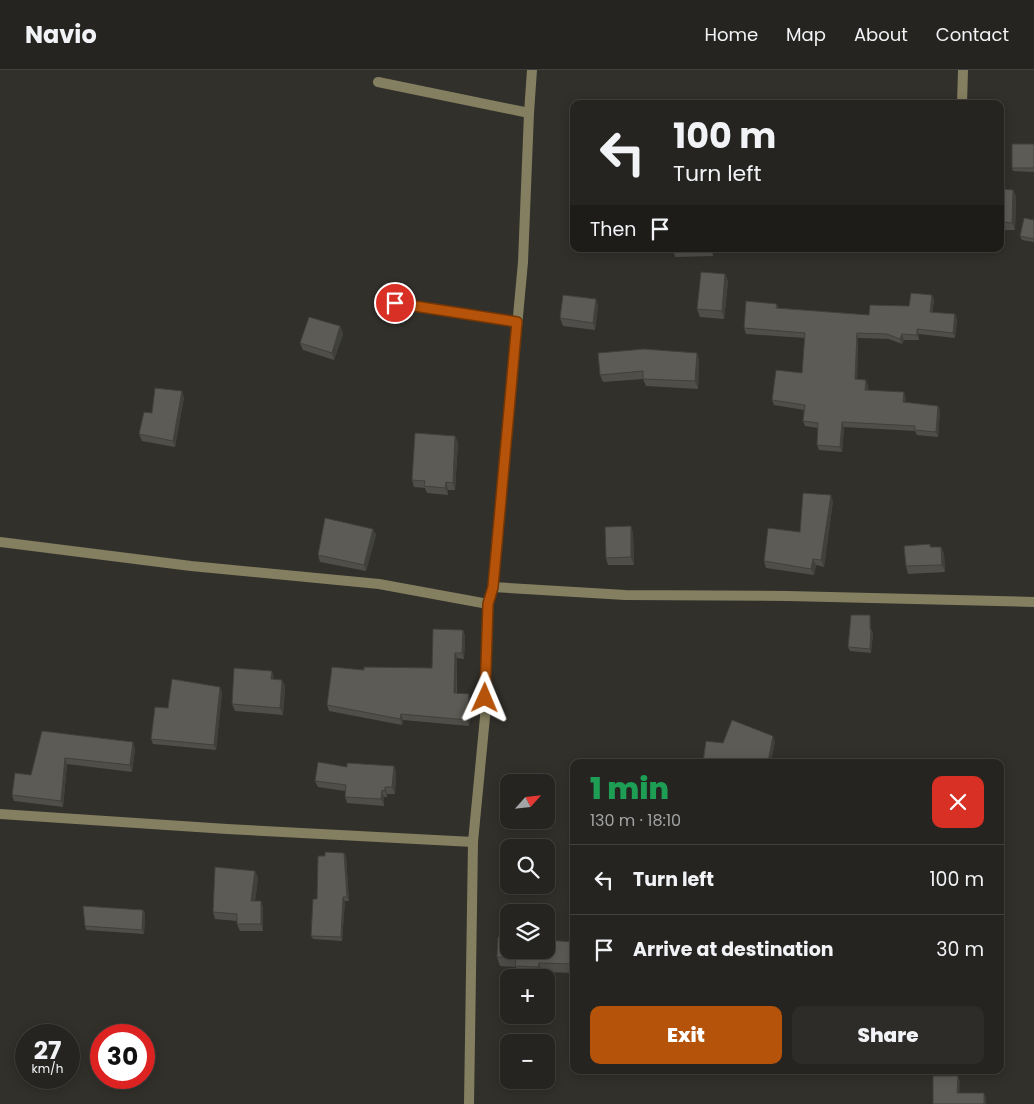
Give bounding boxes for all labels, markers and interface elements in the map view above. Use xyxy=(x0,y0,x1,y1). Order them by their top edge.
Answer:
text: Navio xyxy=(25,18,97,51)
text: Home xyxy=(704,22,758,47)
text: Map xyxy=(786,22,826,47)
text: About xyxy=(854,22,908,47)
text: Contact xyxy=(936,22,1009,47)
text: 100 m xyxy=(673,111,776,160)
icon: left xyxy=(590,120,655,185)
text: Turn left xyxy=(673,158,761,189)
icon: arrive xyxy=(646,215,674,243)
text: Then xyxy=(590,216,636,243)
pin xyxy=(374,282,416,324)
icon: arrive xyxy=(381,289,409,317)
position arrow xyxy=(458,671,510,723)
text: 1 min xyxy=(590,767,669,810)
north arrow xyxy=(500,774,555,829)
map controls xyxy=(500,774,555,1089)
button: close xyxy=(932,776,984,828)
text: 130 m · 18:10 xyxy=(590,809,681,832)
button: search xyxy=(500,839,555,894)
icon: left xyxy=(590,866,618,894)
text: Turn left xyxy=(633,866,714,893)
text: 100 m xyxy=(929,866,984,893)
button: layers xyxy=(500,904,555,959)
icon: arrive xyxy=(590,936,618,964)
text: Arrive at destination xyxy=(633,936,834,963)
text: 30 m xyxy=(936,936,984,963)
button: + xyxy=(500,969,555,1024)
button: Exit xyxy=(590,1006,782,1064)
button: Share xyxy=(792,1006,984,1064)
speed limit sign: 30 xyxy=(90,1024,155,1089)
text: 27 xyxy=(34,1033,61,1068)
button: − xyxy=(500,1034,555,1089)
text: km/h xyxy=(32,1060,63,1077)

